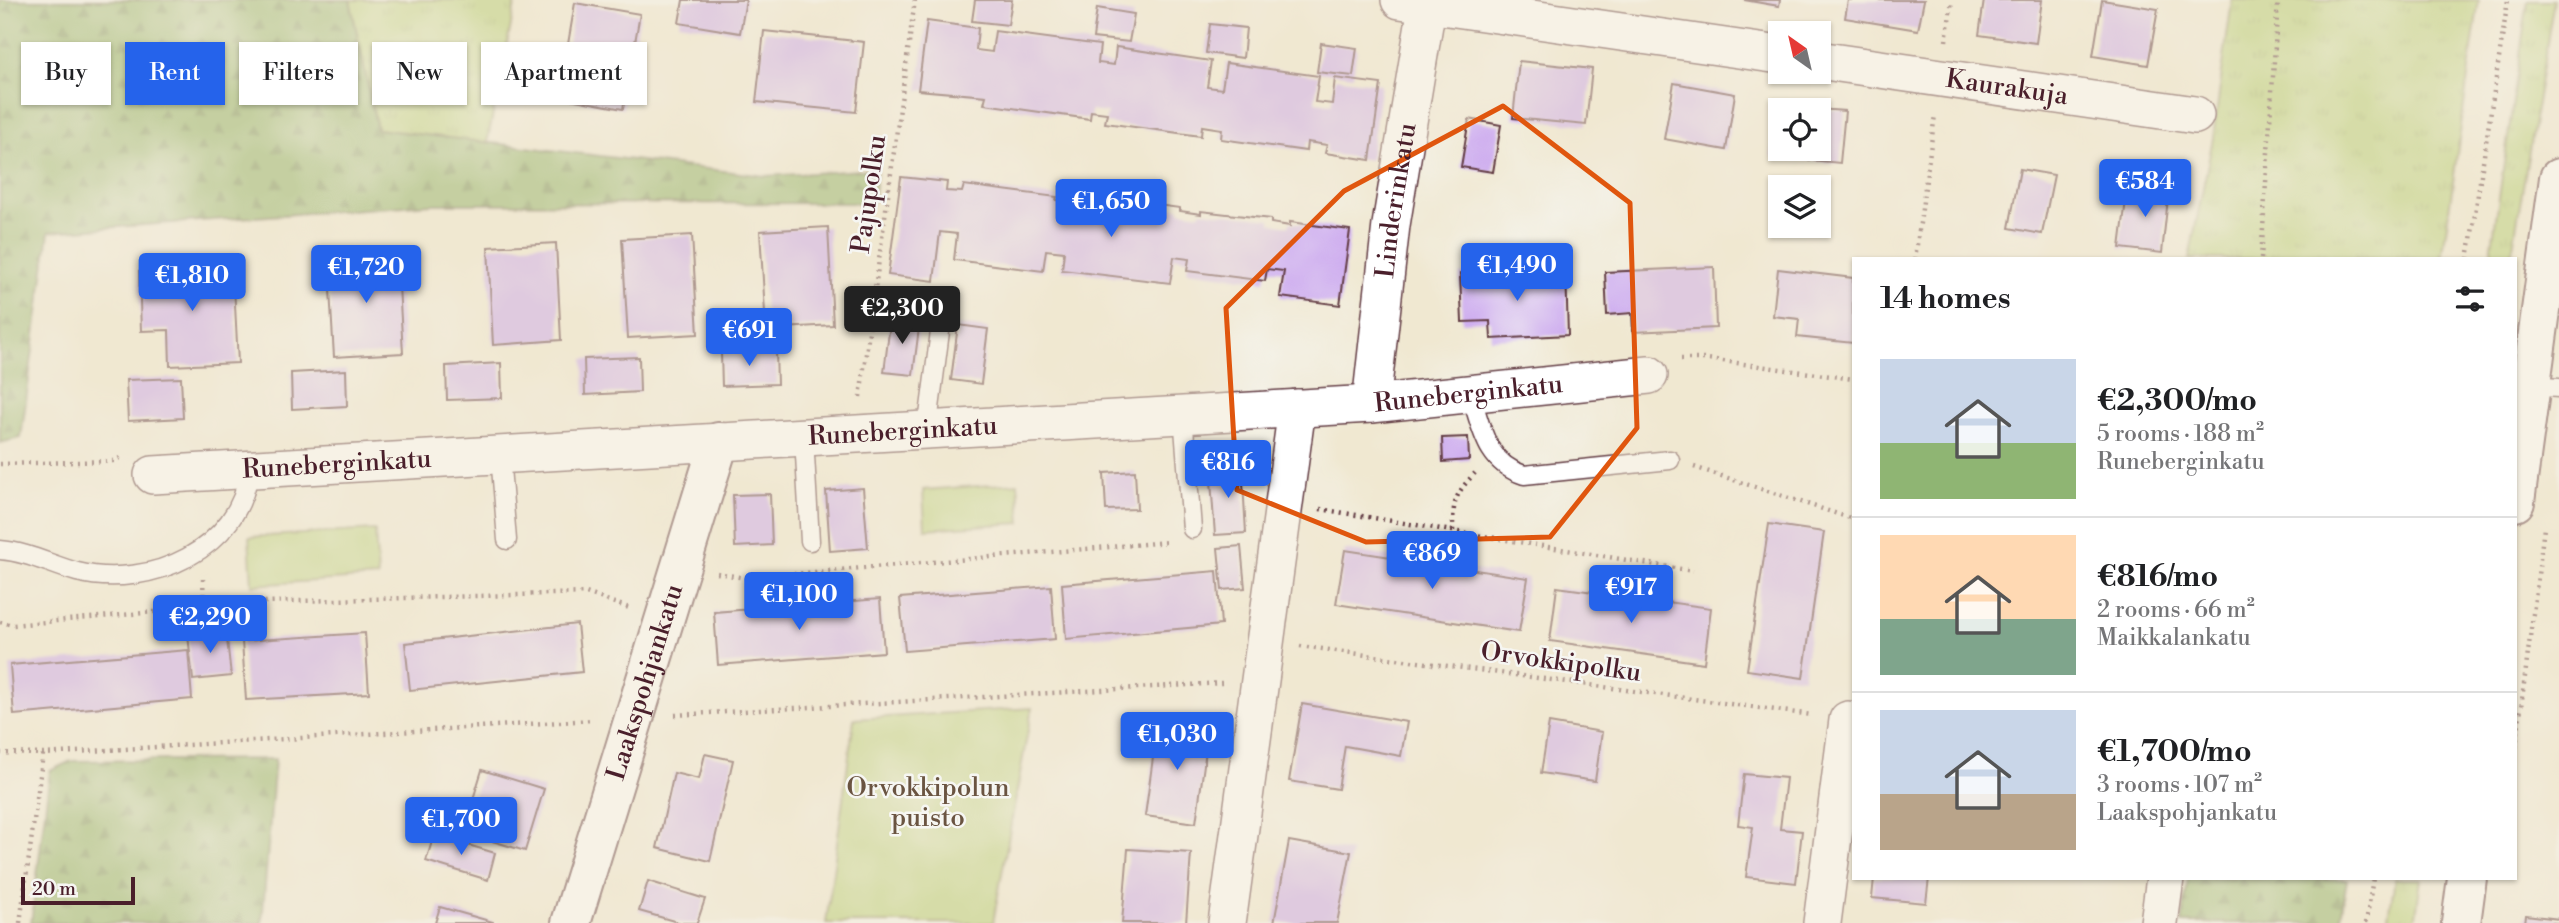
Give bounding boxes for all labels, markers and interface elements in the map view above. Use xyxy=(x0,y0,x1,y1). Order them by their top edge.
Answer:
north arrow xyxy=(1768,21,1830,84)
map controls xyxy=(1768,21,1831,238)
chip: Buy xyxy=(21,42,111,105)
chip: Rent xyxy=(125,42,225,105)
chip: Filters xyxy=(239,42,358,105)
chip: New xyxy=(372,42,467,105)
chip: Apartment xyxy=(481,42,647,105)
street label: Kaurakuja xyxy=(1944,63,2071,112)
button: locate xyxy=(1768,98,1831,161)
street label: Linderinkatu xyxy=(1369,120,1424,280)
street label: Pajupolku xyxy=(845,133,893,255)
pin: €584 xyxy=(2104,160,2186,219)
text: €584 xyxy=(2115,168,2175,196)
button: layers xyxy=(1768,175,1831,238)
pin: €1,650 xyxy=(1054,180,1168,239)
text: €1,650 xyxy=(1072,188,1150,216)
pin: €1,490 xyxy=(1460,244,1574,303)
pin: €1,720 xyxy=(309,246,423,305)
text: €1,490 xyxy=(1477,252,1557,280)
pin: €1,810 xyxy=(135,254,249,313)
text: €1,720 xyxy=(327,254,405,282)
text: €1,810 xyxy=(155,262,229,290)
text: 14 homes xyxy=(1880,280,2011,318)
icon: filters xyxy=(2451,280,2489,318)
pin: €2,300 xyxy=(845,286,959,346)
text: €2,300 xyxy=(860,295,944,323)
pin: €691 xyxy=(708,308,790,368)
text: €691 xyxy=(722,317,776,345)
street label: Runeberginkatu xyxy=(1372,368,1565,420)
text: €2,300/mo xyxy=(2097,382,2257,420)
icon: home xyxy=(1936,387,2020,471)
street label: Runeberginkatu xyxy=(807,410,998,453)
text: 5 rooms · 188 m² xyxy=(2097,420,2264,448)
pin: €816 xyxy=(1187,440,1269,500)
street label: Runeberginkatu xyxy=(241,443,432,486)
text: Runeberginkatu xyxy=(2097,448,2265,476)
text: €816 xyxy=(1201,449,1255,477)
pin: €869 xyxy=(1391,532,1473,591)
text: €869 xyxy=(1403,540,1461,568)
text: €816/mo xyxy=(2097,558,2218,596)
icon: home xyxy=(1936,563,2020,647)
pin: €917 xyxy=(1590,566,1672,625)
pin: €1,100 xyxy=(742,572,856,632)
text: €917 xyxy=(1605,574,1657,602)
street label: Laakspohjankatu xyxy=(600,580,690,784)
text: €1,100 xyxy=(760,581,838,609)
pin: €2,290 xyxy=(153,596,267,655)
text: 2 rooms · 66 m² xyxy=(2097,596,2255,624)
text: €2,290 xyxy=(169,604,251,632)
text: Maikkalankatu xyxy=(2097,624,2251,652)
street label: Orvokkipolku xyxy=(1479,635,1643,689)
pin: €1,030 xyxy=(1120,712,1234,772)
text: €1,030 xyxy=(1137,721,1217,749)
text: €1,700/mo xyxy=(2097,733,2252,771)
icon: home xyxy=(1936,738,2020,822)
text: 3 rooms · 107 m² xyxy=(2097,771,2262,799)
park label: Orvokkipolun puisto xyxy=(847,772,1009,834)
pin: €1,700 xyxy=(404,798,518,857)
text: Laakspohjankatu xyxy=(2097,799,2277,827)
text: €1,700 xyxy=(421,806,501,834)
scale bar xyxy=(21,874,135,906)
text: 20 m xyxy=(32,877,76,901)

